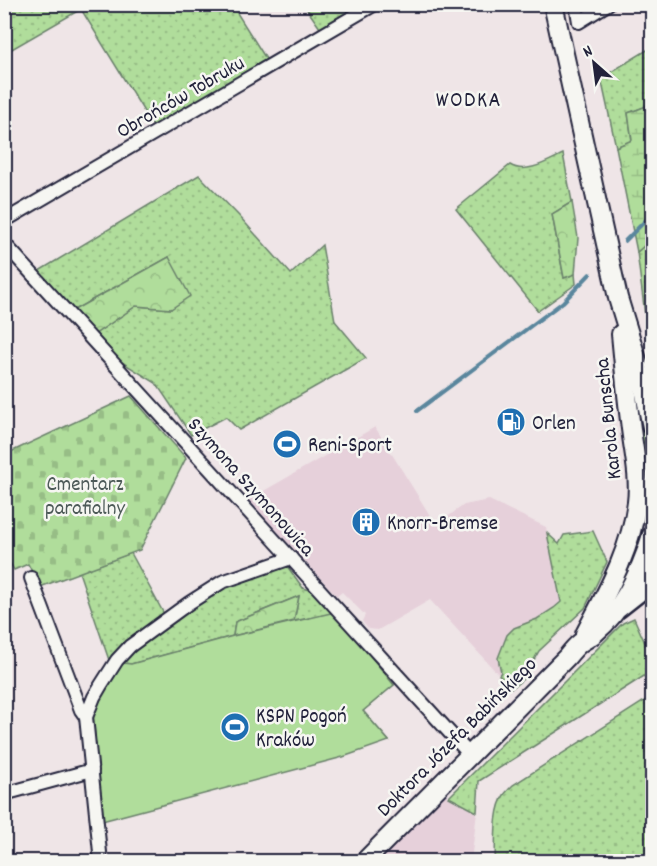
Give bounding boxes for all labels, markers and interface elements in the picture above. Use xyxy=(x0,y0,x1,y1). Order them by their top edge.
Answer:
north arrow xyxy=(564,33,624,93)
text: N xyxy=(579,40,597,64)
street label: Obrońców Tobruku xyxy=(112,50,251,147)
district label: WODKA xyxy=(436,86,502,117)
street label: Karola Bunscha xyxy=(589,355,631,481)
fuel station icon: Orlen xyxy=(495,406,527,438)
place label: Orlen xyxy=(532,410,576,440)
street label: Szymona Szymonowica xyxy=(179,412,321,565)
sports icon: Reni-Sport xyxy=(271,428,303,460)
place label: Reni-Sport xyxy=(308,432,392,462)
park label: Cmentarz parafialny xyxy=(45,471,125,525)
building icon: Knorr-Bremse xyxy=(350,506,382,538)
place label: Knorr-Bremse xyxy=(387,510,498,540)
street label: Doktora Józefa Babińskiego xyxy=(371,651,545,825)
place label: KSPN Pogoń Kraków xyxy=(256,703,347,757)
sports icon: KSPN Pogoń Kraków xyxy=(219,711,251,743)

